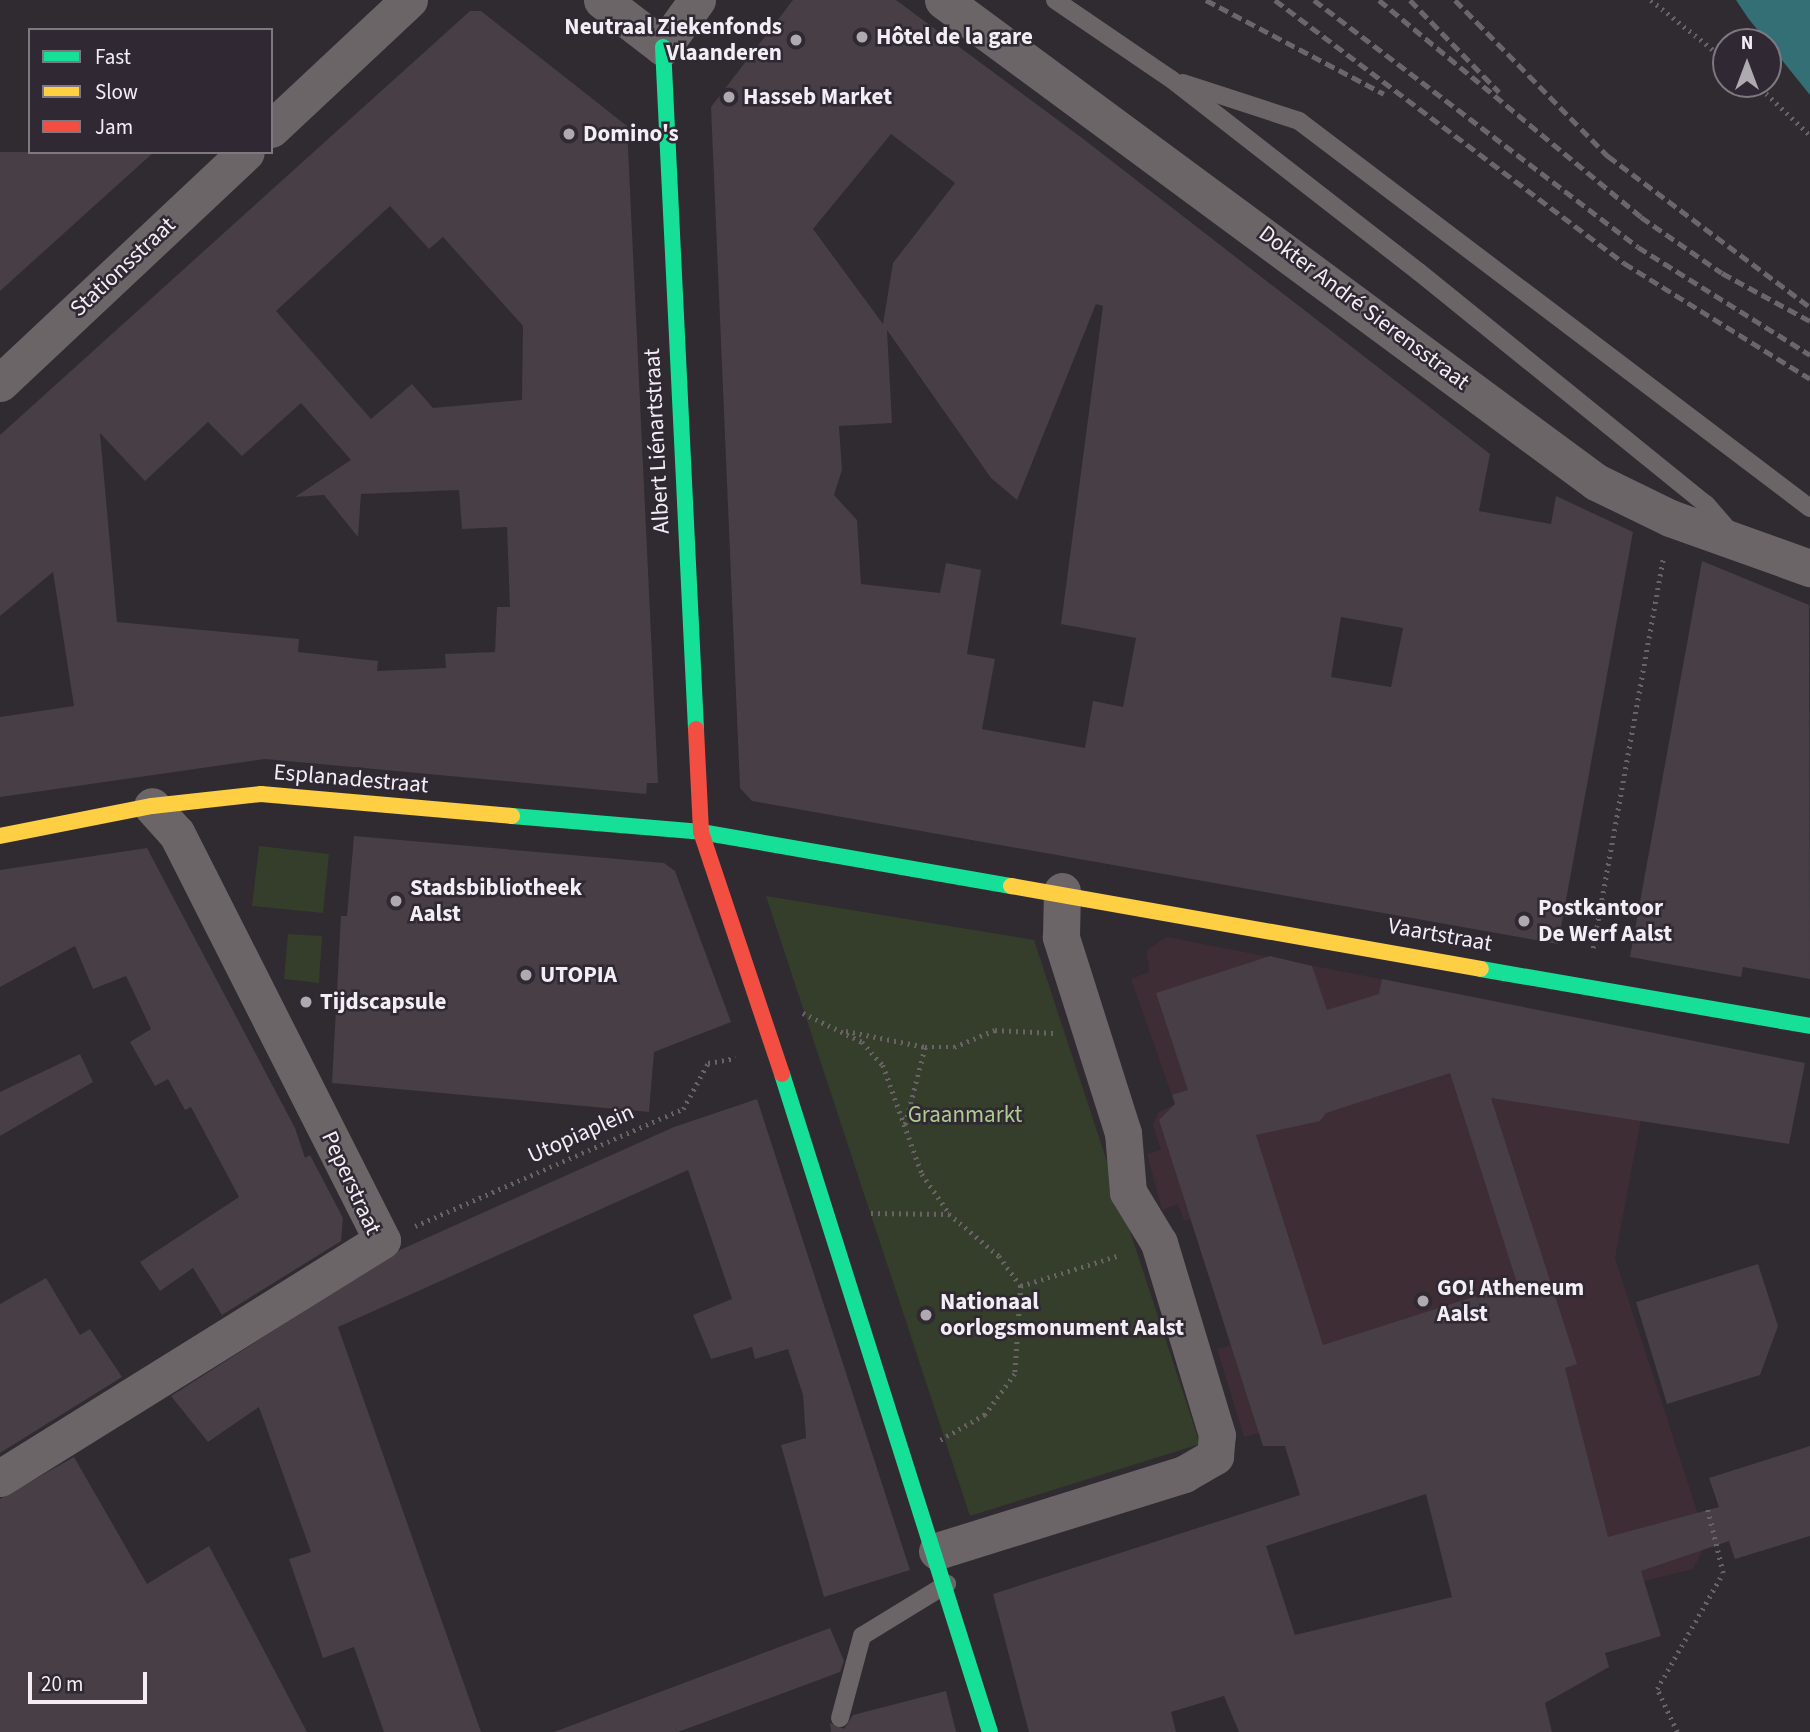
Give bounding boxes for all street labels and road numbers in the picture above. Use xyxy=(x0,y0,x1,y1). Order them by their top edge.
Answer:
street label: Stationsstraat xyxy=(65,211,181,323)
street label: Dokter André Sierensstraat xyxy=(1253,220,1475,396)
street label: Albert Liénartstraat xyxy=(638,348,676,534)
street label: Esplanadestraat xyxy=(272,758,430,800)
street label: Vaartstraat xyxy=(1386,912,1494,958)
street label: Utopiaplein xyxy=(524,1098,638,1170)
street label: Peperstraat xyxy=(315,1127,387,1239)

